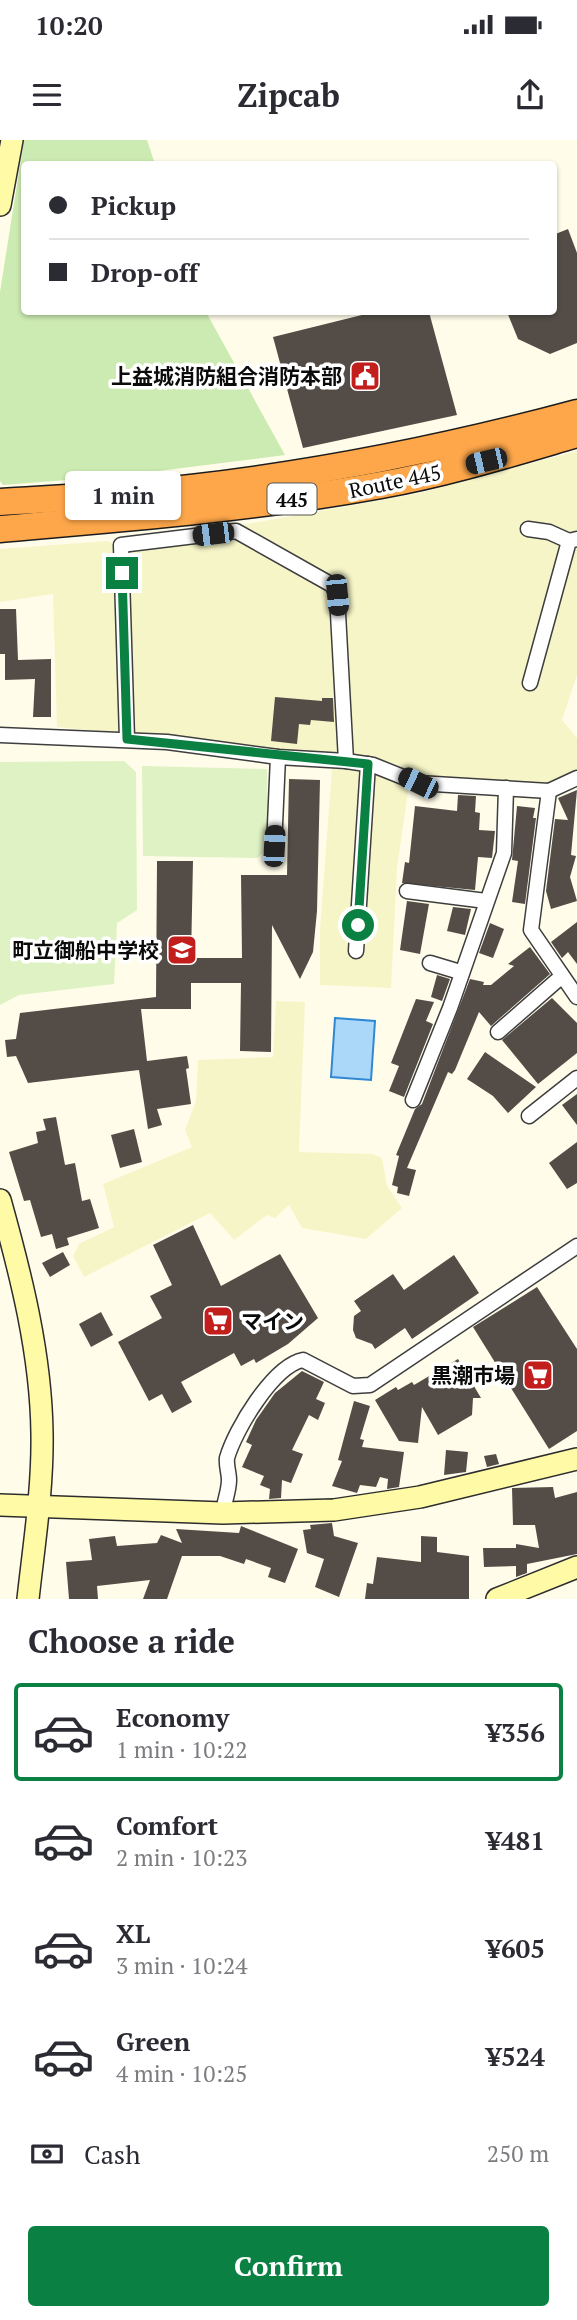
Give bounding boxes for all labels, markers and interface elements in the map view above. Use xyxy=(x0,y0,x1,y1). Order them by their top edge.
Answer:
text: 10:20 xyxy=(35,8,103,42)
text: Zipcab xyxy=(237,74,340,116)
icon: menu xyxy=(28,76,66,114)
icon: share xyxy=(511,76,549,114)
text: Pickup xyxy=(91,188,176,222)
text: Drop-off xyxy=(91,255,198,289)
public building icon: 上益城消防組合消防本部 xyxy=(348,359,382,393)
place label: 上益城消防組合消防本部 xyxy=(111,362,342,390)
car xyxy=(464,446,509,476)
street label: Route 445 xyxy=(346,458,444,504)
callout: 1 min xyxy=(64,472,180,520)
text: 1 min xyxy=(92,480,154,511)
road number: 445 xyxy=(268,484,316,514)
car xyxy=(191,521,236,547)
route end xyxy=(106,557,138,589)
car xyxy=(325,573,350,617)
car xyxy=(395,764,442,802)
car xyxy=(263,824,286,868)
route start xyxy=(342,909,374,941)
school or university icon: 町立御船中学校 xyxy=(165,933,199,967)
place label: 町立御船中学校 xyxy=(12,936,159,964)
supermarket icon: マイン xyxy=(201,1304,235,1338)
place label: マイン xyxy=(241,1307,304,1335)
supermarket icon: 黒潮市場 xyxy=(521,1358,555,1392)
place label: 黒潮市場 xyxy=(431,1361,515,1389)
text: Choose a ride xyxy=(28,1620,235,1662)
text: Economy xyxy=(116,1700,229,1734)
icon: car xyxy=(32,1701,95,1764)
text: ¥356 xyxy=(486,1715,545,1749)
text: 1 min · 10:22 xyxy=(116,1734,248,1765)
text: Comfort xyxy=(116,1808,218,1842)
icon: car xyxy=(32,1809,95,1872)
text: ¥481 xyxy=(486,1823,545,1857)
text: 2 min · 10:23 xyxy=(116,1842,248,1873)
text: XL xyxy=(116,1916,150,1950)
icon: car xyxy=(32,1917,95,1980)
text: ¥605 xyxy=(486,1931,545,1965)
text: 3 min · 10:24 xyxy=(116,1950,248,1981)
text: Green xyxy=(116,2024,190,2058)
icon: car xyxy=(32,2025,95,2088)
text: ¥524 xyxy=(486,2039,545,2073)
text: 4 min · 10:25 xyxy=(116,2058,248,2089)
icon: cash xyxy=(28,2135,66,2173)
text: Cash xyxy=(84,2137,140,2171)
text: 250 m xyxy=(487,2138,549,2169)
button: Confirm xyxy=(28,2226,549,2306)

